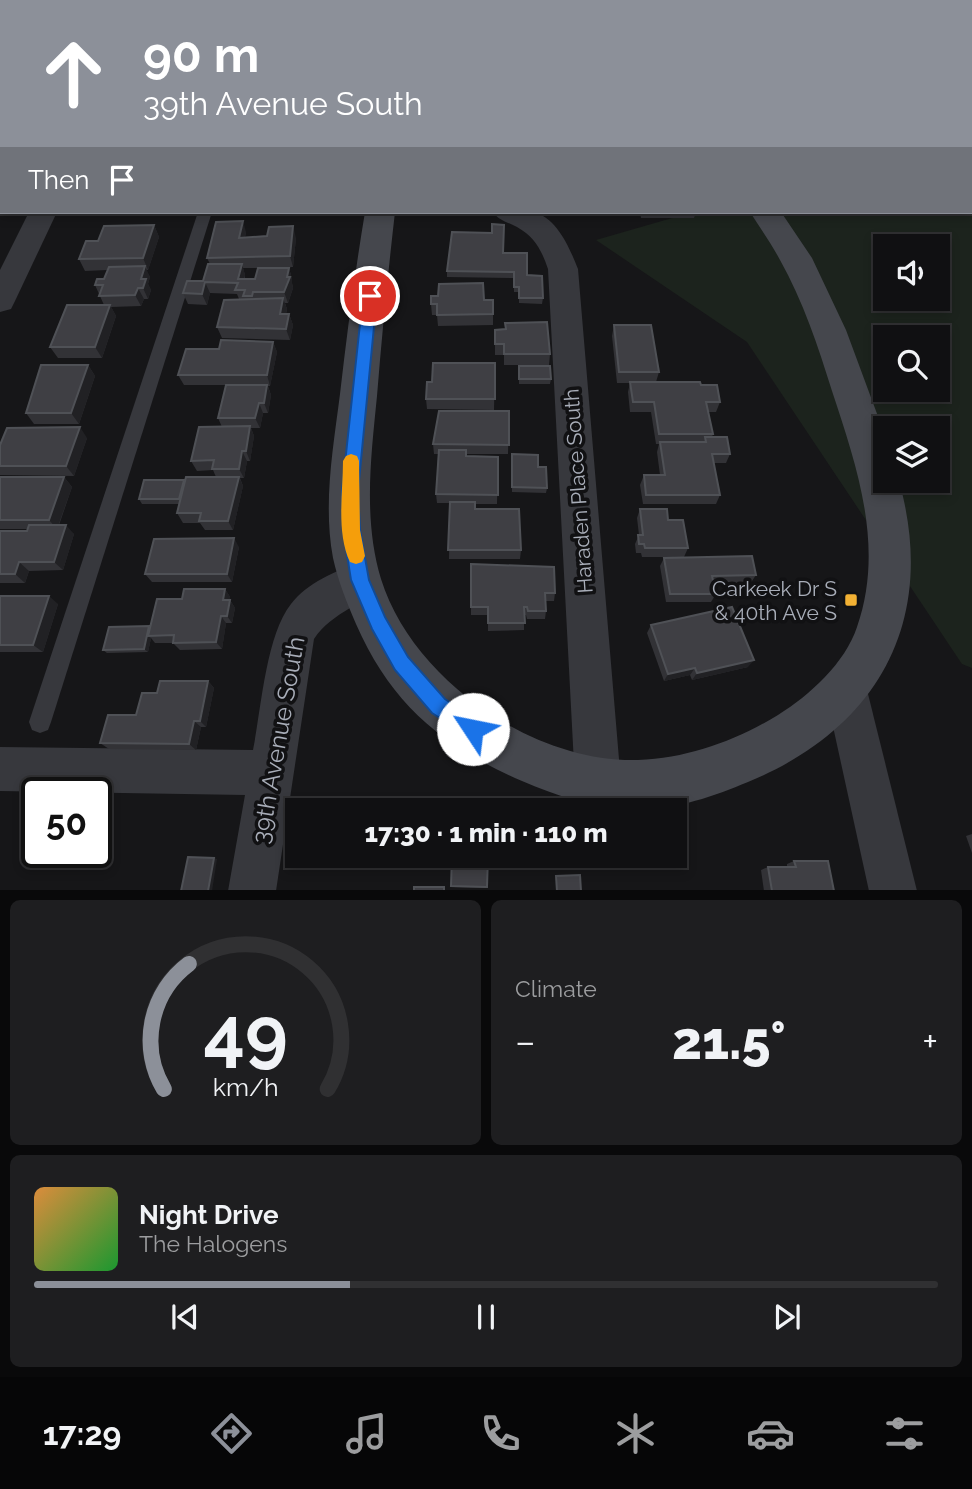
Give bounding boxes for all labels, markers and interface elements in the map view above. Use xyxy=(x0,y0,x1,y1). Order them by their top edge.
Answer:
text: 90 m xyxy=(143,26,259,83)
icon: ahead xyxy=(28,28,119,119)
text: 39th Avenue South xyxy=(143,85,423,122)
icon: arrive xyxy=(103,161,141,199)
text: Then xyxy=(28,165,89,195)
map controls xyxy=(873,234,950,493)
button: sound xyxy=(873,234,950,311)
pin xyxy=(340,266,400,326)
icon: arrive xyxy=(351,277,389,315)
button: search xyxy=(873,325,950,402)
street label: Haraden Place South xyxy=(558,388,598,594)
button: layers xyxy=(873,416,950,493)
place label: Carkeek Dr S & 40th Ave S xyxy=(712,576,837,625)
marker: Carkeek Dr S & 40th Ave S xyxy=(843,592,859,608)
street label: 39th Avenue South xyxy=(246,634,310,846)
position arrow xyxy=(436,692,510,766)
speed limit sign: 50 xyxy=(21,777,112,868)
text: 17:30 · 1 min · 110 m xyxy=(364,818,608,848)
text: Climate xyxy=(515,975,597,1002)
text: 49 xyxy=(203,991,288,1076)
text: 21.5° xyxy=(672,1010,786,1071)
text: − xyxy=(515,1019,535,1064)
text: + xyxy=(922,1019,938,1064)
text: km/h xyxy=(213,1071,278,1101)
text: Night Drive xyxy=(139,1200,278,1230)
text: The Halogens xyxy=(139,1230,287,1257)
icon: previous xyxy=(166,1298,204,1336)
icon: pause xyxy=(467,1298,505,1336)
icon: next xyxy=(768,1298,806,1336)
icon: directions xyxy=(207,1409,256,1458)
icon: music xyxy=(342,1409,391,1458)
icon: phone xyxy=(476,1409,525,1458)
icon: climate xyxy=(611,1409,660,1458)
icon: car xyxy=(746,1409,795,1458)
icon: filters xyxy=(880,1409,929,1458)
text: 17:29 xyxy=(43,1415,121,1452)

